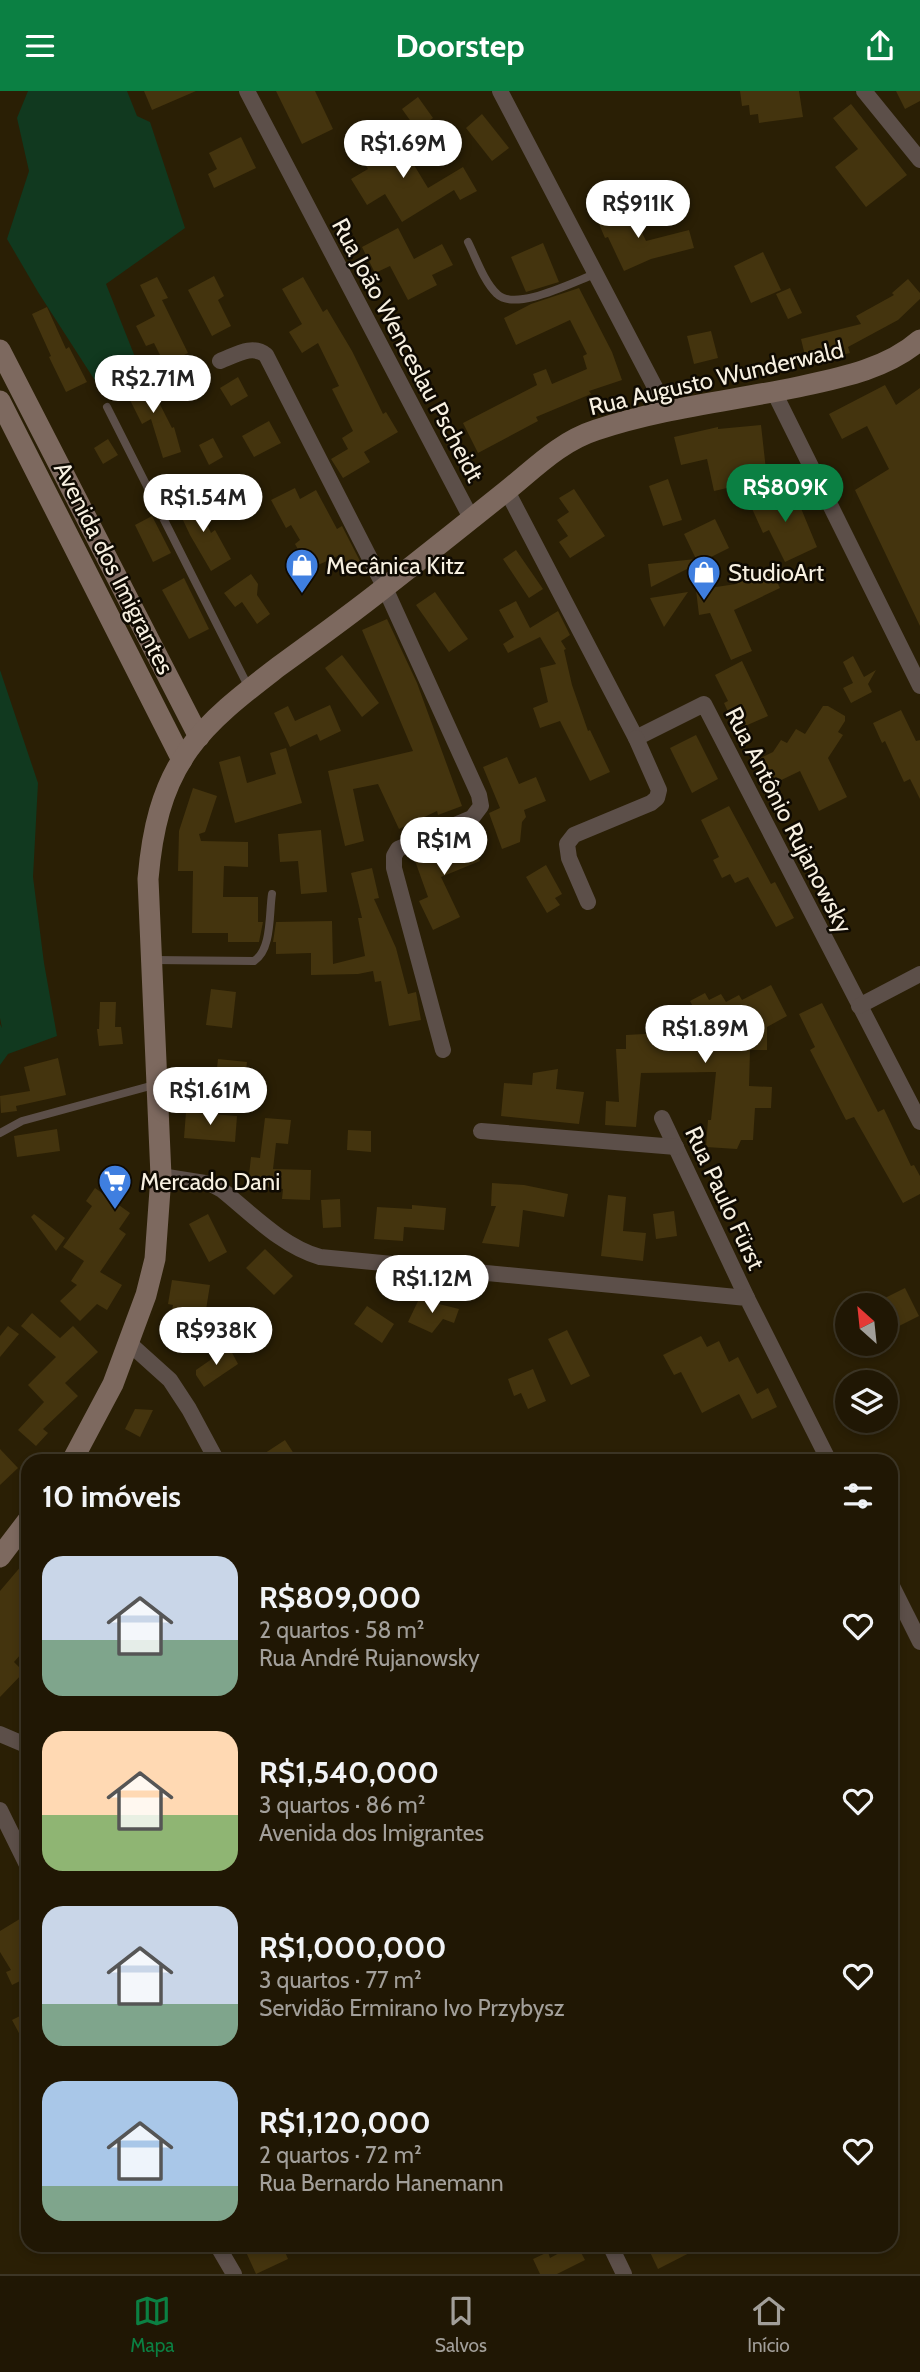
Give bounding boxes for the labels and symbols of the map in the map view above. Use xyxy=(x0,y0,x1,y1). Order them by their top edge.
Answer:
pin: R$1.69M xyxy=(338,120,468,180)
pin: R$911K xyxy=(581,181,695,240)
street label: Rua João Wenceslau Pscheidt xyxy=(326,213,490,487)
street label: Rua Augusto Wunderwald xyxy=(586,335,846,421)
pin: R$2.71M xyxy=(88,355,218,415)
street label: Avenida dos Imigrantes xyxy=(48,457,180,679)
pin: R$809K xyxy=(728,465,842,524)
pin: R$1.54M xyxy=(138,475,268,534)
shop icon: Mecânica Kitz xyxy=(283,546,321,595)
place label: Mecânica Kitz xyxy=(326,551,465,580)
shop icon: StudioArt xyxy=(685,553,723,602)
place label: StudioArt xyxy=(728,558,824,587)
street label: Rua Antônio Rujanowsky xyxy=(719,702,859,938)
pin: R$1M xyxy=(403,817,485,877)
pin: R$1.89M xyxy=(640,1005,770,1065)
pin: R$1.61M xyxy=(145,1067,275,1127)
street label: Rua Paulo Fürst xyxy=(679,1122,771,1274)
supermarket icon: Mercado Dani xyxy=(96,1162,134,1211)
place label: Mercado Dani xyxy=(140,1167,280,1196)
pin: R$1.12M xyxy=(367,1255,497,1315)
north arrow xyxy=(835,1293,898,1356)
pin: R$938K xyxy=(159,1307,273,1367)

